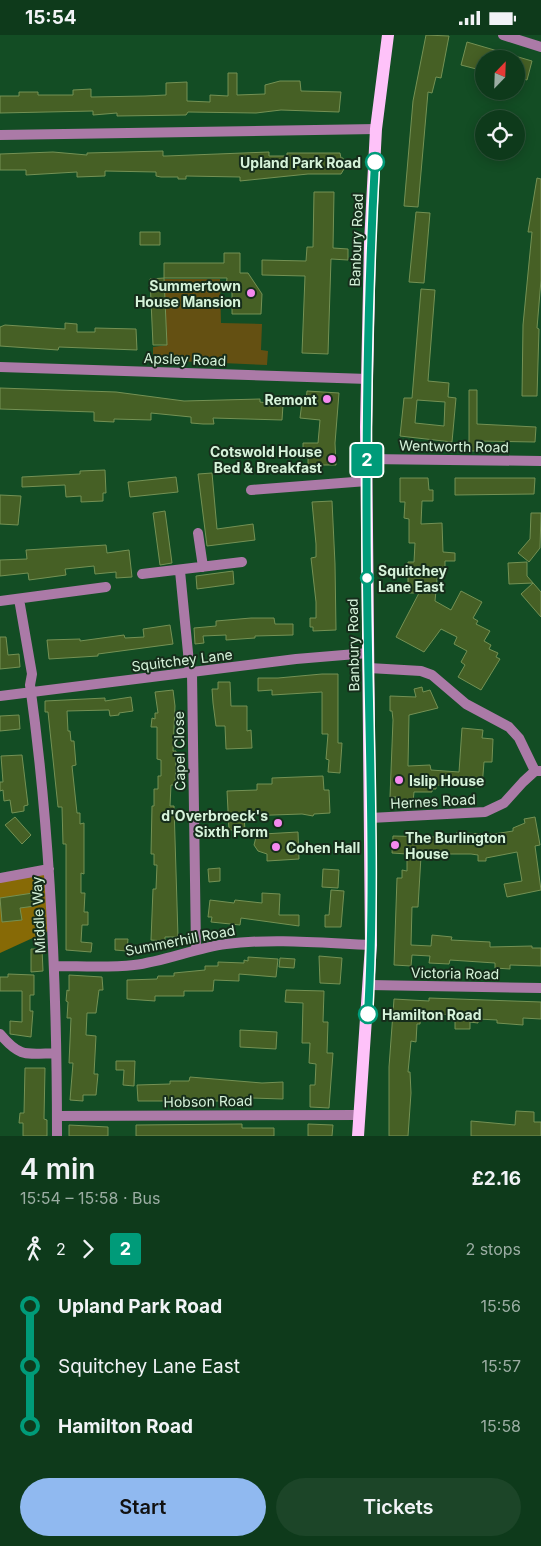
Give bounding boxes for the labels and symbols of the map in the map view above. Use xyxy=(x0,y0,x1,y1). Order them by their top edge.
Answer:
north arrow xyxy=(475,50,525,100)
marker: Upland Park Road xyxy=(365,152,385,172)
place label: Upland Park Road xyxy=(240,154,361,171)
street label: Banbury Road xyxy=(346,193,366,287)
place label: Summertown House Mansion xyxy=(135,277,241,310)
marker: Summertown House Mansion xyxy=(245,287,257,299)
street label: Apsley Road xyxy=(143,349,227,369)
place label: Remont xyxy=(264,391,317,408)
marker: Remont xyxy=(321,393,333,405)
street label: Wentworth Road xyxy=(399,437,509,455)
place label: Cotswold House Bed & Breakfast xyxy=(210,443,322,476)
line badge: 2 xyxy=(351,444,383,476)
marker: Cotswold House Bed & Breakfast xyxy=(326,453,338,465)
place label: Squitchey Lane East xyxy=(378,562,448,595)
marker: Squitchey Lane East xyxy=(360,571,374,585)
street label: Banbury Road xyxy=(344,598,362,692)
street label: Squitchey Lane xyxy=(130,645,234,675)
street label: Capel Close xyxy=(170,711,188,791)
place label: Islip House xyxy=(409,772,484,789)
marker: Islip House xyxy=(393,774,405,786)
street label: Hernes Road xyxy=(390,790,476,812)
place label: d'Overbroeck's Sixth Form xyxy=(161,807,268,840)
marker: d'Overbroeck's Sixth Form xyxy=(272,817,284,829)
place label: The Burlington House xyxy=(405,829,506,862)
place label: Cohen Hall xyxy=(286,839,360,856)
marker: The Burlington House xyxy=(389,839,401,851)
marker: Cohen Hall xyxy=(270,841,282,853)
street label: Middle Way xyxy=(27,876,49,954)
street label: Summerhill Road xyxy=(124,921,236,959)
street label: Victoria Road xyxy=(411,964,499,982)
marker: Hamilton Road xyxy=(358,1004,378,1024)
place label: Hamilton Road xyxy=(382,1006,481,1023)
street label: Hobson Road xyxy=(163,1092,253,1110)

